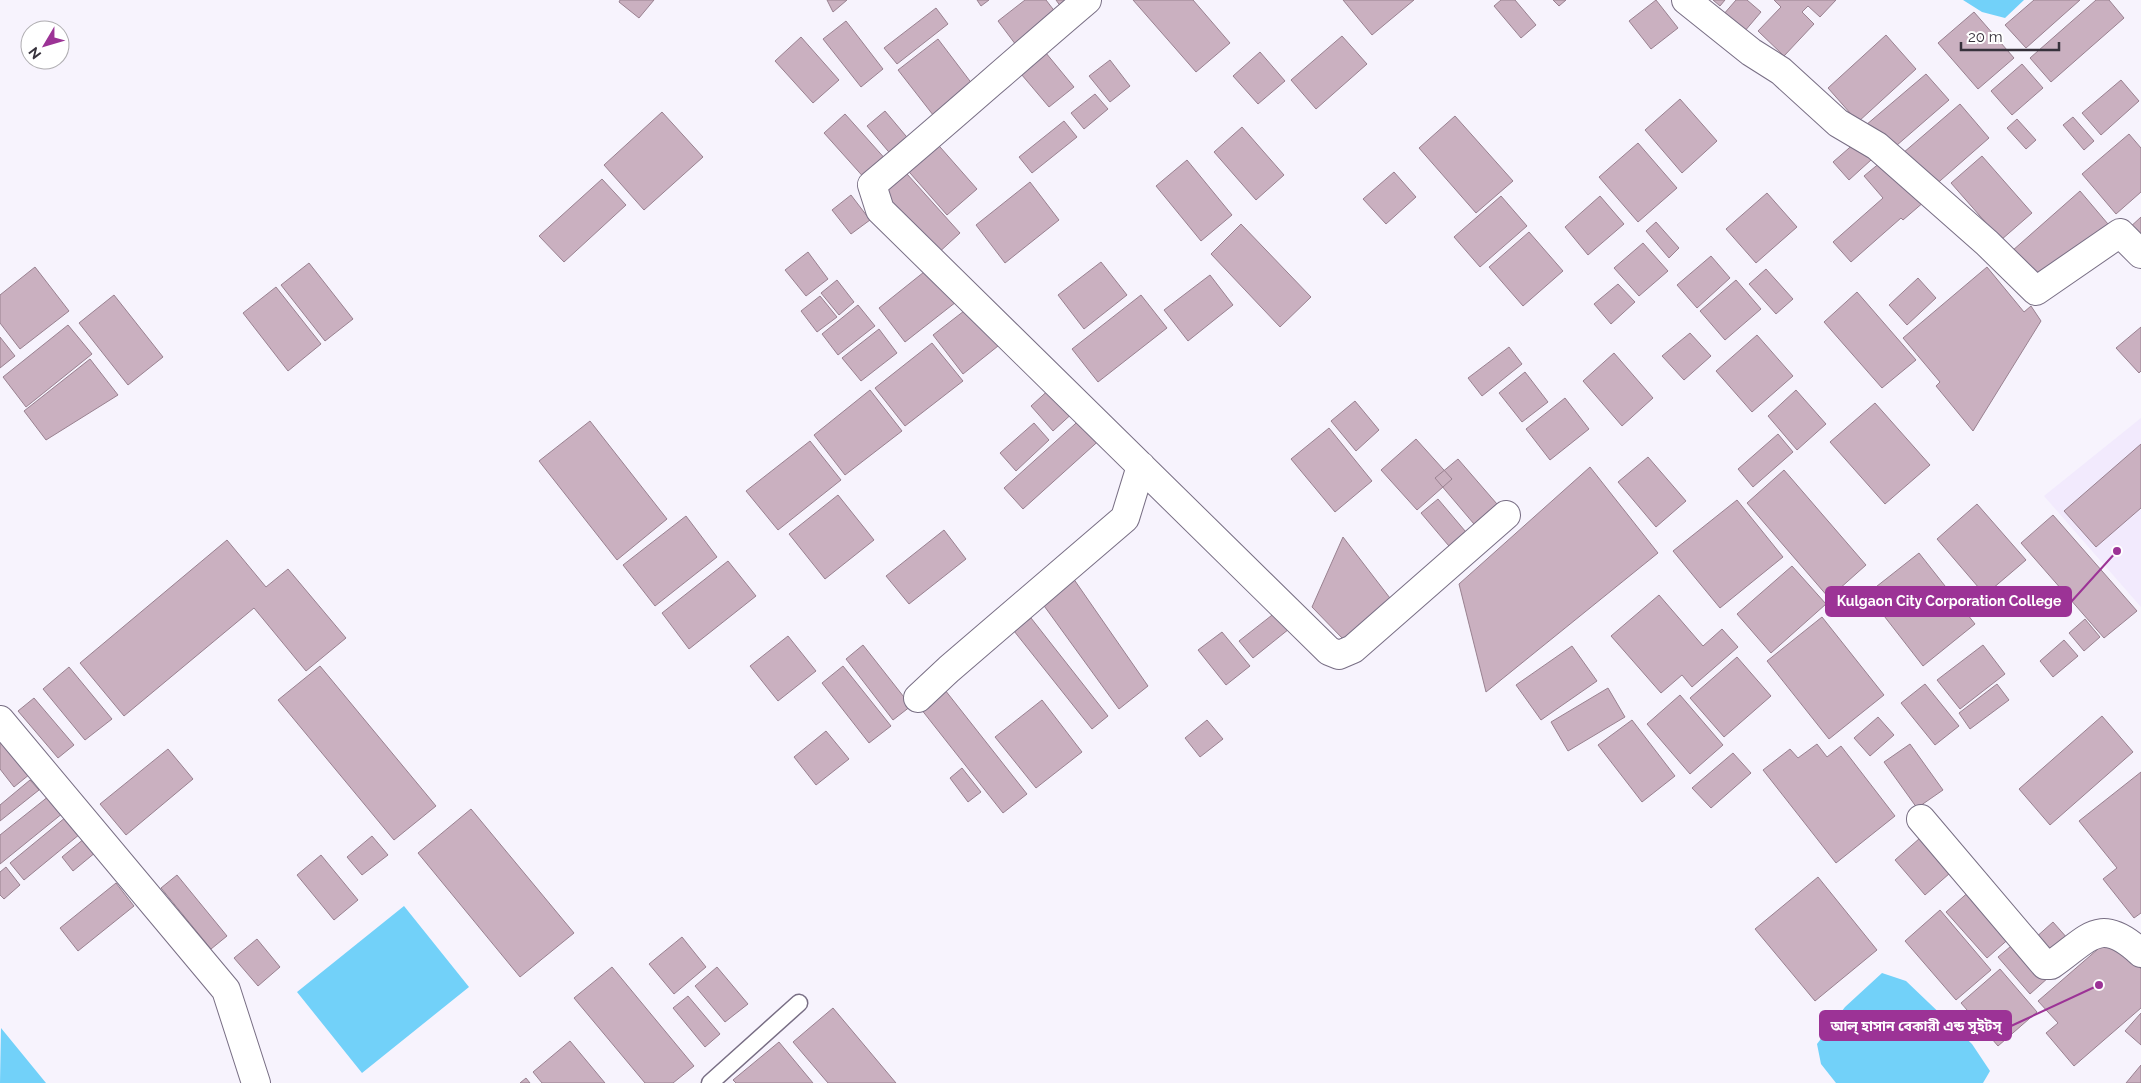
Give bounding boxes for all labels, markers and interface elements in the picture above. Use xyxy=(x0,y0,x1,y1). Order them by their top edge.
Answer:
north arrow xyxy=(20,20,70,70)
scale bar xyxy=(1961,20,2058,52)
text: 20 m xyxy=(1968,28,2003,46)
text: N xyxy=(25,44,44,62)
callout: Kulgaon City Corporation College xyxy=(1826,587,2071,616)
text: Kulgaon City Corporation College xyxy=(1837,593,2062,609)
callout: আল্ হাসান বেকারী এন্ড সুইটস্ xyxy=(1820,1011,2011,1040)
text: আল্ হাসান বেকারী এন্ড সুইটস্ xyxy=(1830,1018,2003,1035)

